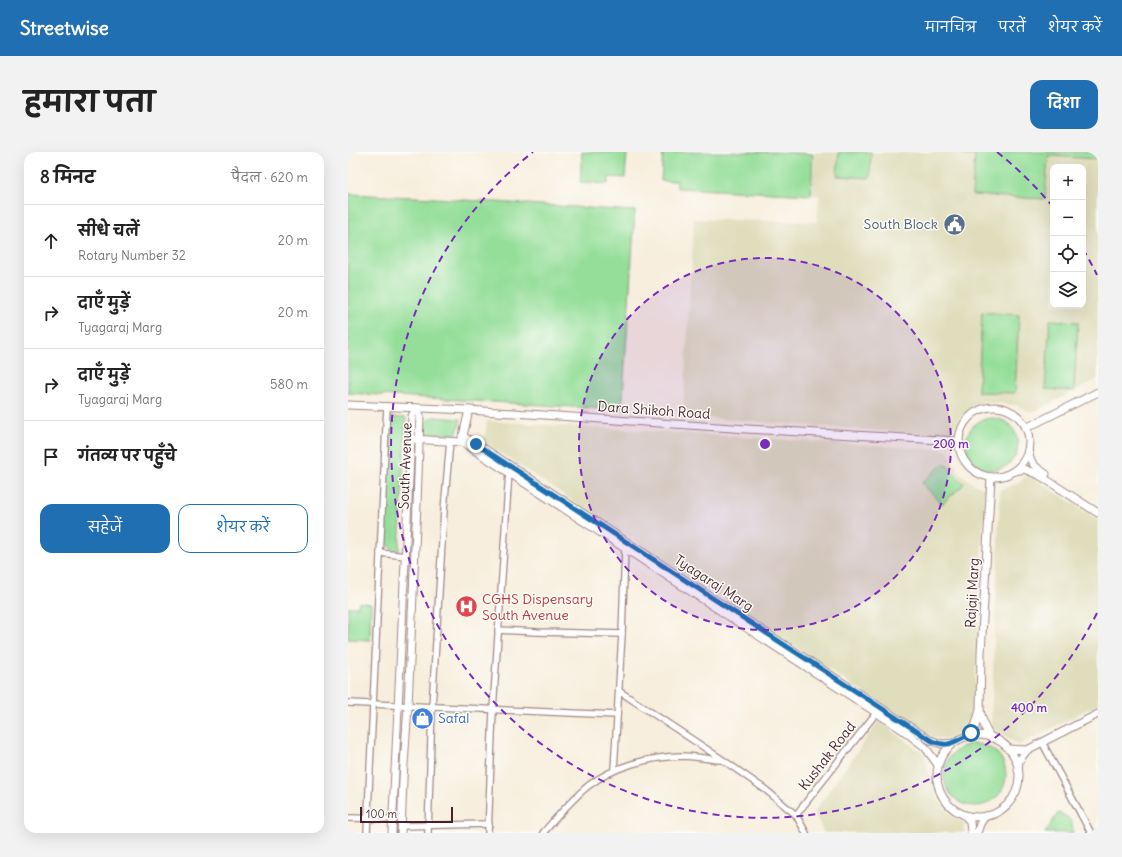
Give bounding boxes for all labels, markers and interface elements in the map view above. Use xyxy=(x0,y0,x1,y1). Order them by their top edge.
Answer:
text: Streetwise xyxy=(20,16,109,40)
text: मानचित्र xyxy=(925,18,976,36)
text: परतें xyxy=(998,18,1026,36)
text: शेयर करें xyxy=(1048,18,1102,36)
button: दिशा xyxy=(1030,80,1098,129)
text: हमारा पता xyxy=(24,84,155,120)
map controls xyxy=(1050,164,1086,308)
button: + xyxy=(1050,164,1086,200)
text: 8 मिनट xyxy=(40,166,95,188)
text: पैदल · 620 m xyxy=(231,169,308,186)
button: − xyxy=(1050,200,1086,236)
public building icon: South Block xyxy=(941,211,967,237)
place label: South Block xyxy=(864,215,938,233)
text: सीधे चलें xyxy=(78,221,139,240)
icon: ahead xyxy=(40,230,62,252)
text: 20 m xyxy=(278,232,308,249)
button: locate xyxy=(1050,236,1086,272)
text: Rotary Number 32 xyxy=(78,247,186,264)
button: layers xyxy=(1050,272,1086,308)
text: दाएँ मुड़ें xyxy=(78,293,130,312)
icon: right xyxy=(40,302,62,324)
text: 20 m xyxy=(278,304,308,321)
text: Tyagaraj Marg xyxy=(78,319,162,336)
text: दाएँ मुड़ें xyxy=(78,365,130,384)
icon: right xyxy=(40,374,62,396)
text: 580 m xyxy=(270,376,308,393)
text: Tyagaraj Marg xyxy=(78,391,162,408)
street label: Dara Shikoh Road xyxy=(597,397,711,423)
street label: South Avenue xyxy=(394,422,416,510)
route end xyxy=(467,435,485,453)
text: 200 m xyxy=(933,436,969,451)
centre of rings xyxy=(758,437,772,451)
icon: arrive xyxy=(40,446,62,468)
text: गंतव्य पर पहुँचे xyxy=(78,446,176,465)
button: सहेजें xyxy=(40,504,170,553)
button: शेयर करें xyxy=(178,504,308,553)
street label: Tyagaraj Marg xyxy=(671,551,757,615)
street label: Rajaji Marg xyxy=(961,557,983,629)
place label: CGHS Dispensary South Avenue xyxy=(482,590,593,624)
hospital icon: CGHS Dispensary South Avenue xyxy=(454,594,480,620)
text: 400 m xyxy=(1011,700,1048,715)
shop icon: Safal xyxy=(409,705,435,731)
place label: Safal xyxy=(438,709,469,727)
street label: Kushak Road xyxy=(795,718,859,794)
route start xyxy=(962,724,980,742)
scale bar xyxy=(360,805,453,824)
text: 100 m xyxy=(366,807,397,821)

